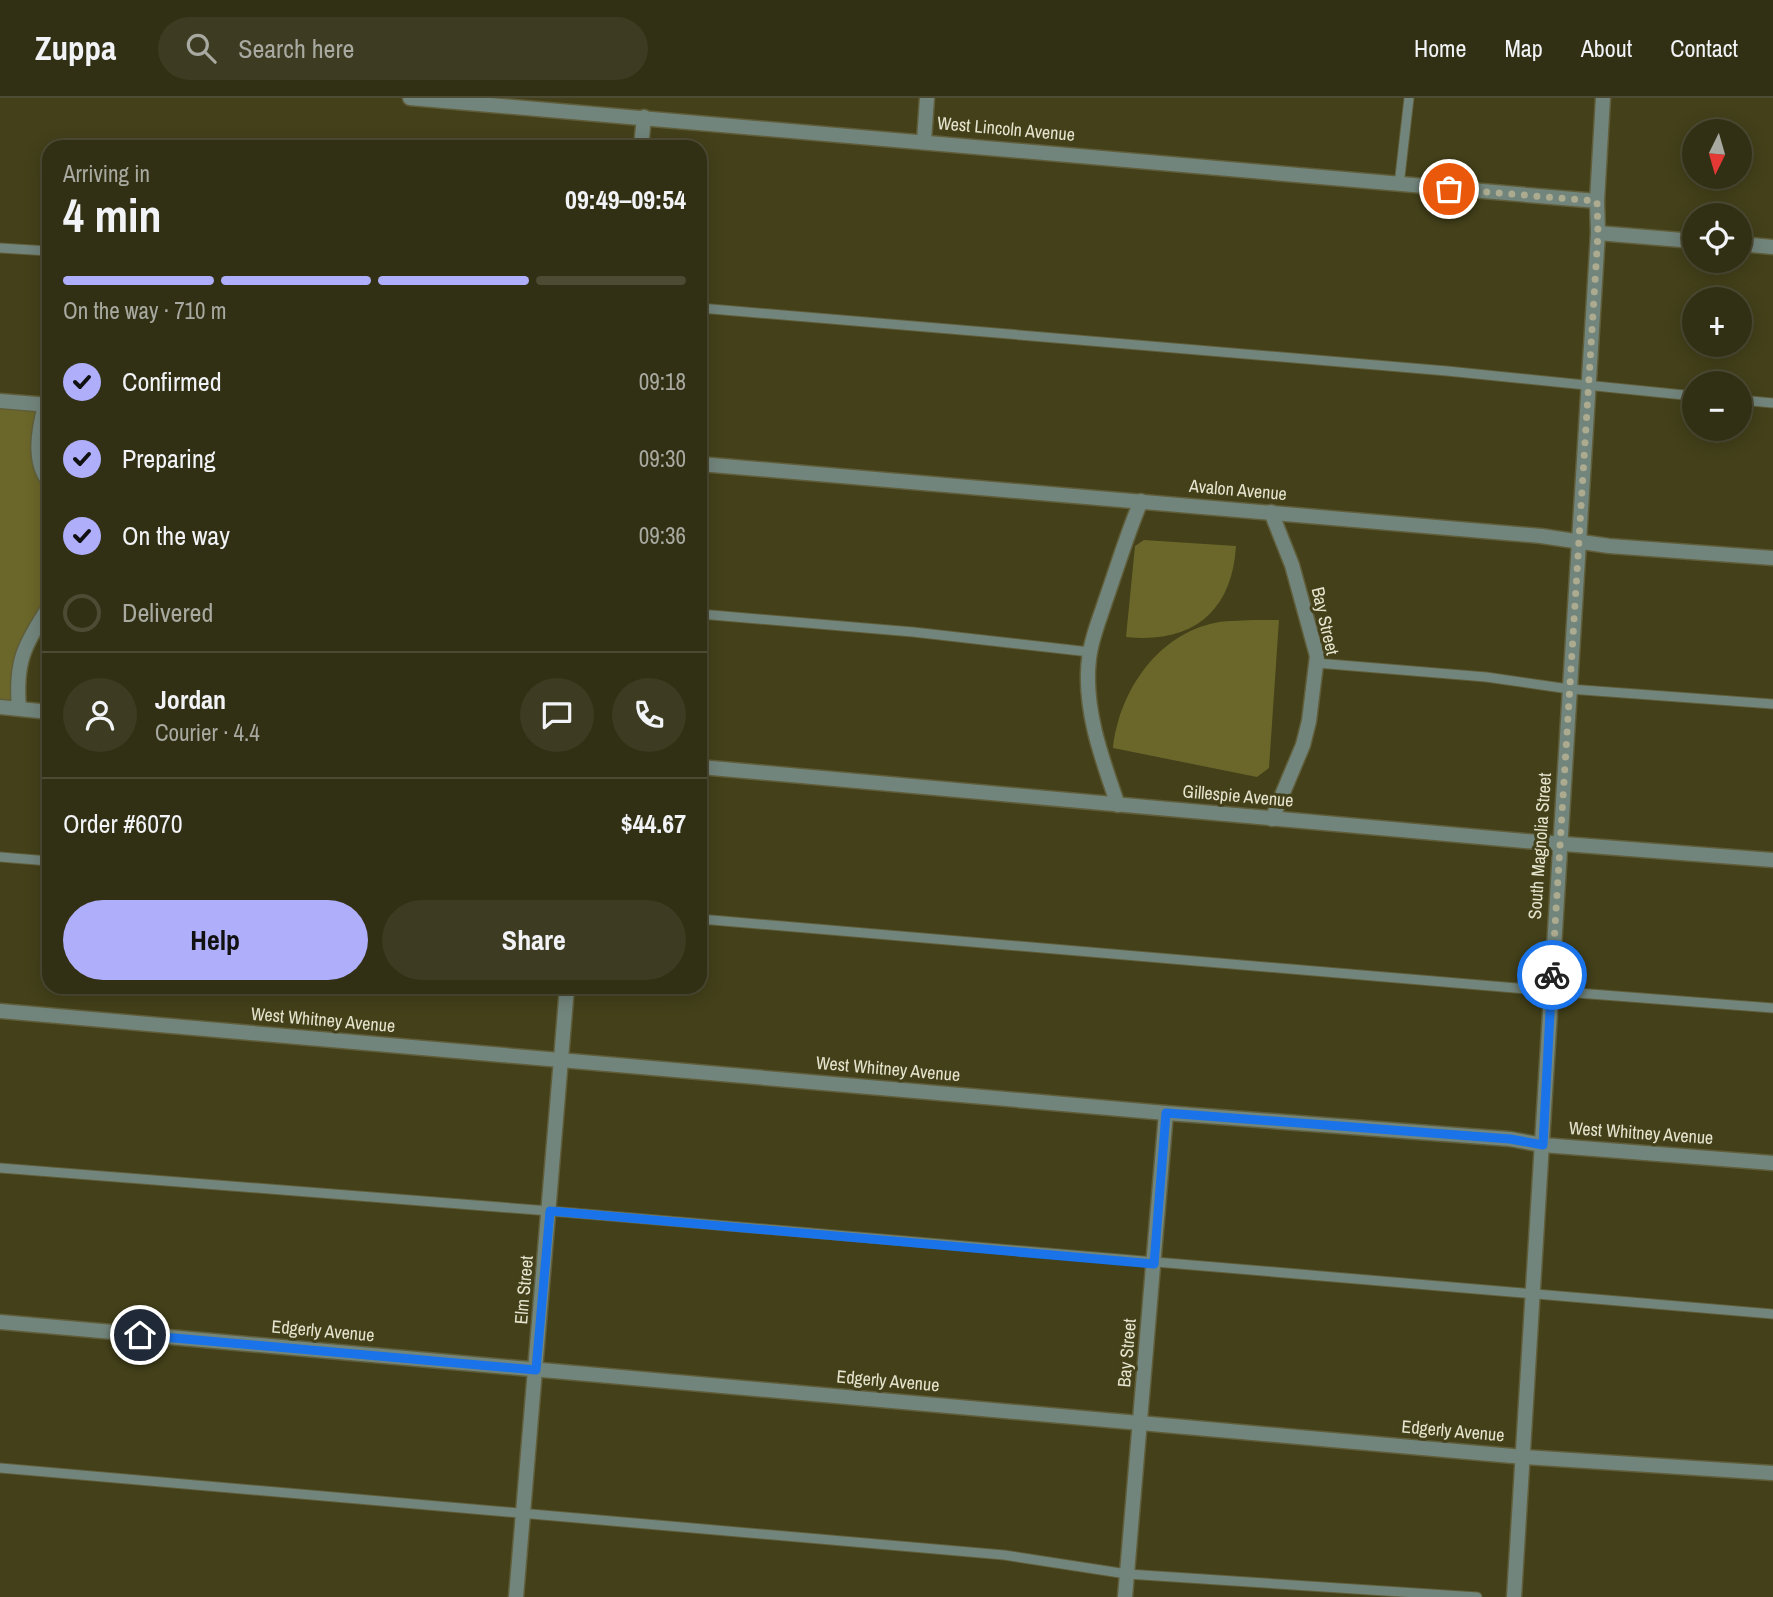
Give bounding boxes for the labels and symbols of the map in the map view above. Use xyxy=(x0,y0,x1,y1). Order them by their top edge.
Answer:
street label: West Lincoln Avenue xyxy=(936,110,1076,147)
north arrow xyxy=(1682,119,1752,189)
pin xyxy=(1419,159,1479,219)
street label: Avalon Avenue xyxy=(1187,473,1288,506)
street label: Bay Street xyxy=(1306,584,1345,657)
street label: South Magnolia Street xyxy=(1522,772,1557,920)
street label: Gillespie Avenue xyxy=(1181,778,1295,813)
courier xyxy=(1517,940,1587,1010)
street label: West Whitney Avenue xyxy=(250,1001,396,1038)
street label: West Whitney Avenue xyxy=(815,1050,961,1087)
street label: West Whitney Avenue xyxy=(1568,1115,1714,1150)
street label: Elm Street xyxy=(508,1255,539,1325)
pin xyxy=(110,1305,170,1365)
street label: Edgerly Avenue xyxy=(271,1314,376,1347)
street label: Bay Street xyxy=(1111,1318,1142,1388)
street label: Edgerly Avenue xyxy=(836,1364,941,1397)
street label: Edgerly Avenue xyxy=(1401,1414,1506,1447)

